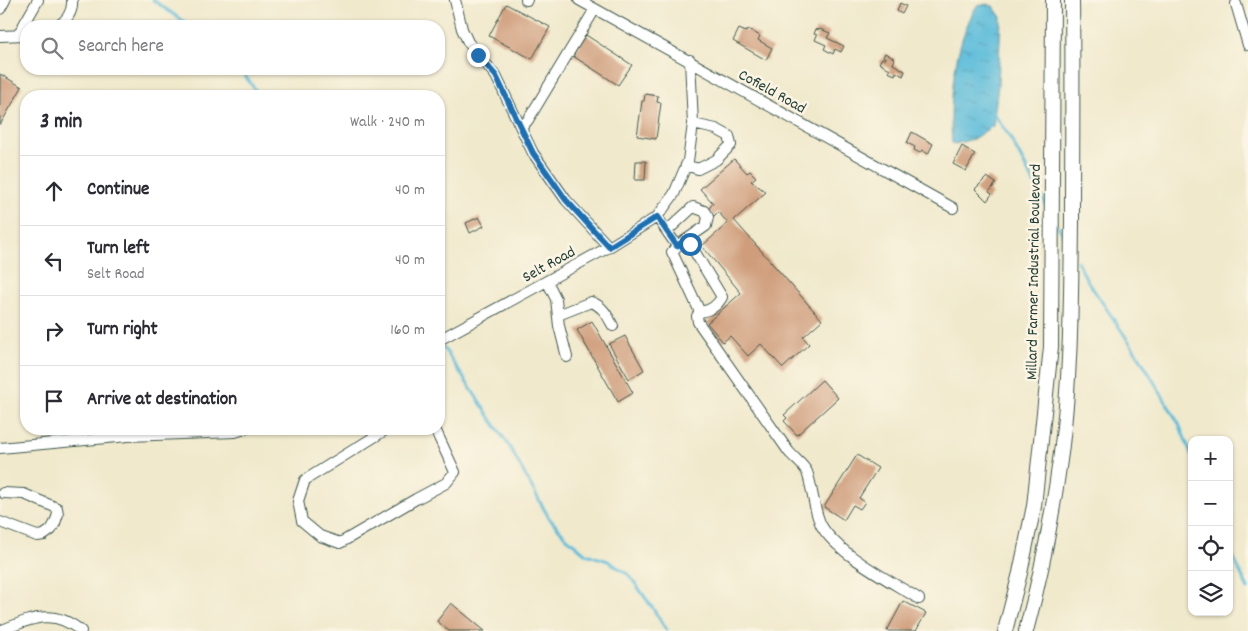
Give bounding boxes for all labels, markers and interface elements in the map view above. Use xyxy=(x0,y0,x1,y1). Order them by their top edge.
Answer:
search box xyxy=(20,20,445,75)
icon: search xyxy=(38,34,66,62)
text: Search here xyxy=(78,34,164,61)
route end xyxy=(467,44,490,67)
street label: Cofield Road xyxy=(734,64,810,120)
text: 3 min xyxy=(40,108,82,138)
text: Walk · 240 m xyxy=(350,111,425,134)
street label: Millard Farmer Industrial Boulevard xyxy=(1021,164,1048,380)
icon: ahead xyxy=(40,177,68,205)
text: Continue xyxy=(87,177,149,204)
text: 40 m xyxy=(395,179,425,202)
route start xyxy=(679,233,702,256)
text: Turn left xyxy=(87,236,150,263)
street label: Selt Road xyxy=(519,241,580,289)
icon: left xyxy=(40,247,68,275)
text: 40 m xyxy=(395,249,425,272)
text: Selt Road xyxy=(87,263,144,286)
icon: right xyxy=(40,317,68,345)
text: Turn right xyxy=(87,317,158,344)
text: 160 m xyxy=(390,319,425,342)
icon: arrive xyxy=(40,387,68,415)
text: Arrive at destination xyxy=(87,387,237,414)
map controls xyxy=(1188,436,1233,616)
button: + xyxy=(1188,436,1233,481)
button: − xyxy=(1188,481,1233,526)
button: locate xyxy=(1188,526,1233,571)
button: layers xyxy=(1188,571,1233,616)

